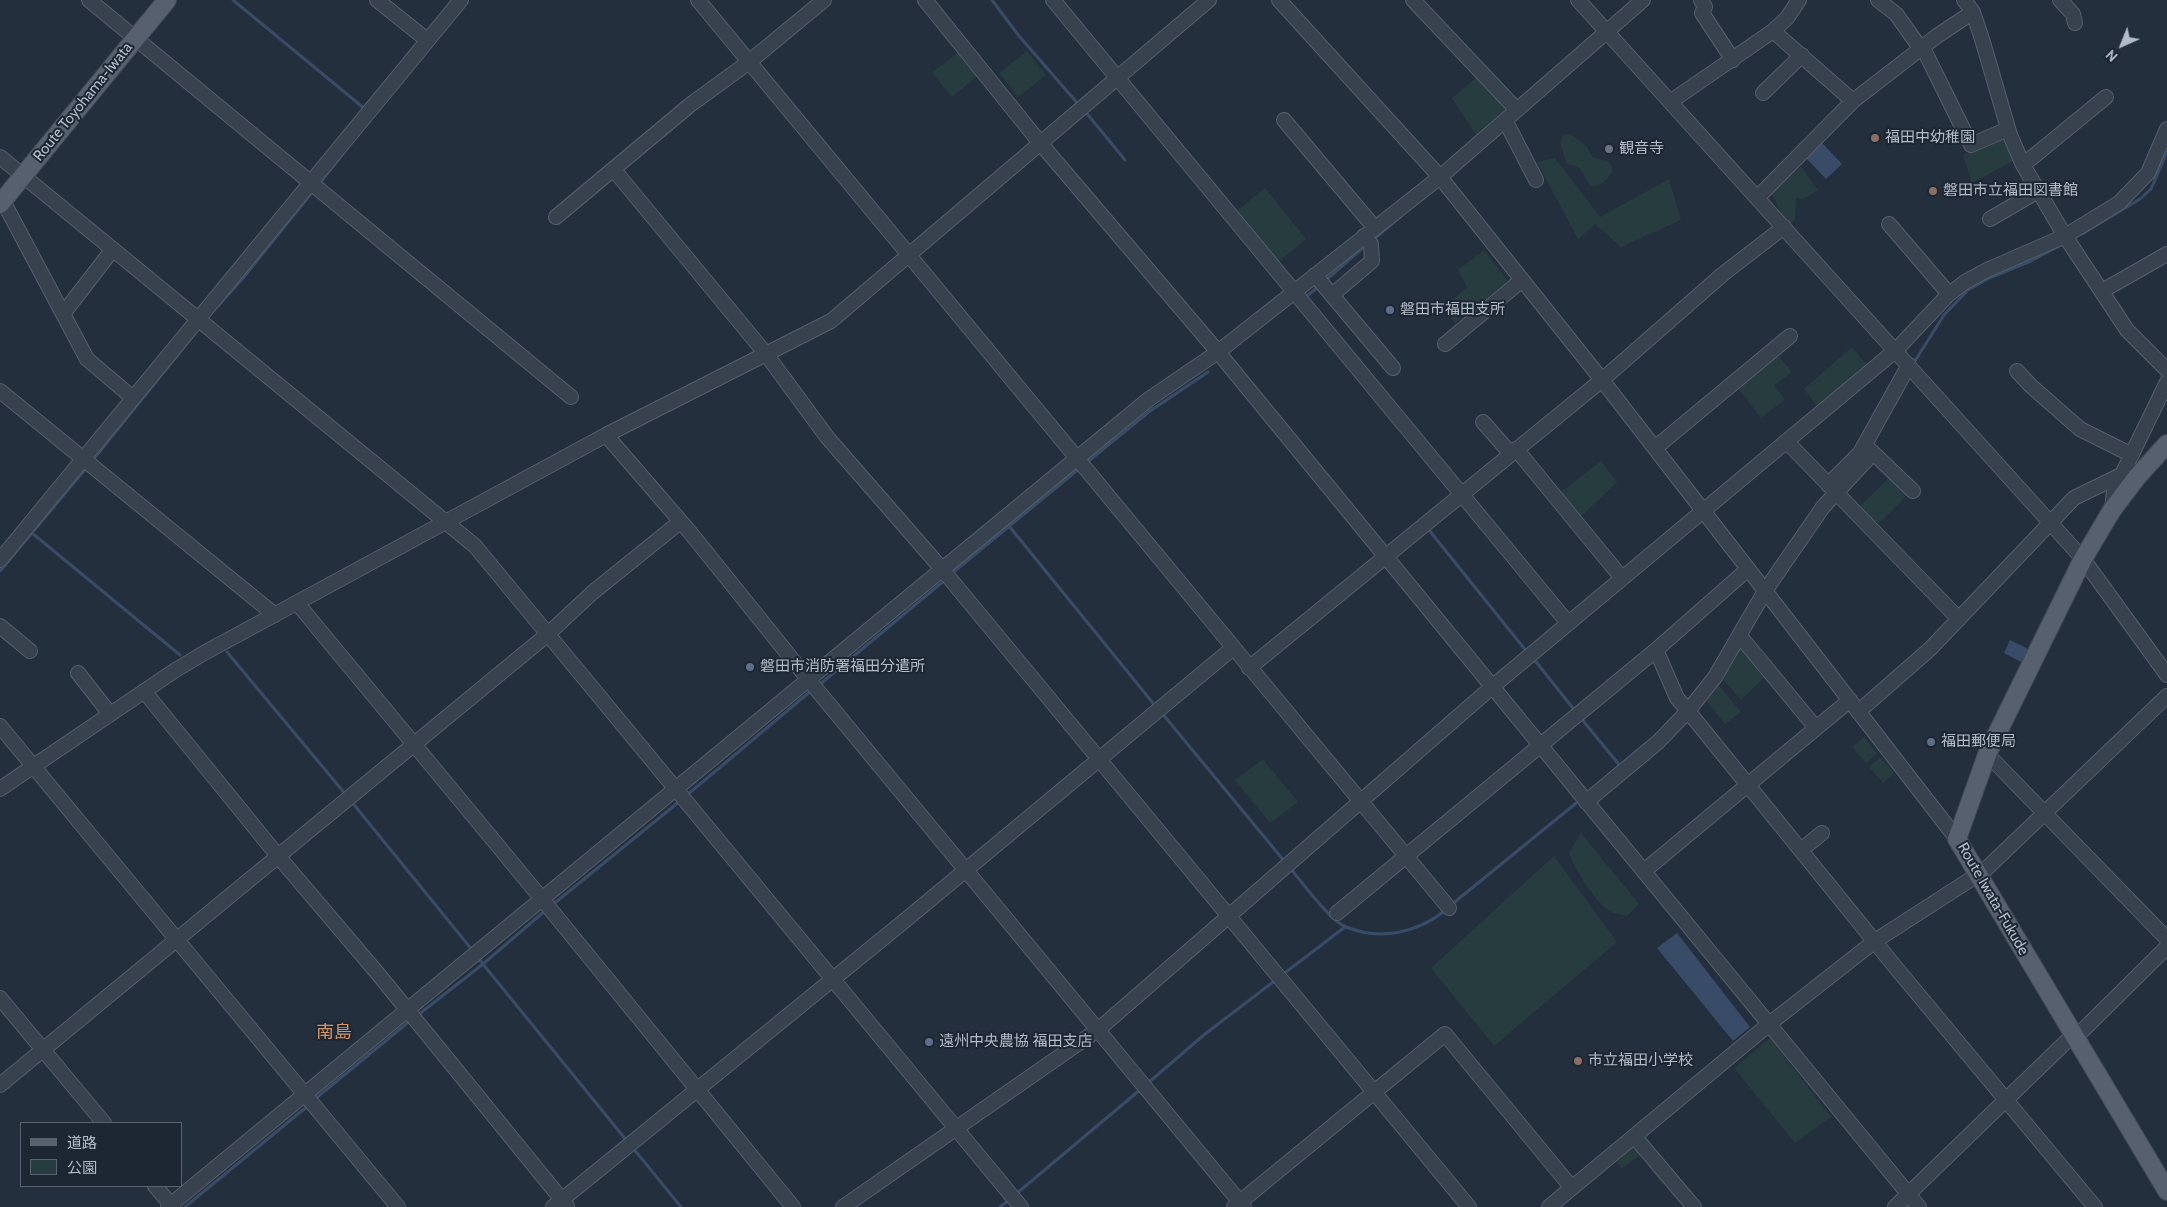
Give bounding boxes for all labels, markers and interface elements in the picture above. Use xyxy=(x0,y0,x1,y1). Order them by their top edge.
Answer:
north arrow xyxy=(2097,20,2147,70)
street label: Route Toyohama-Iwata xyxy=(30,39,136,165)
text: N xyxy=(2102,46,2121,66)
place label: 福田中幼稚園 xyxy=(1885,129,1975,147)
marker: 福田中幼稚園 xyxy=(1869,132,1881,144)
place label: 観音寺 xyxy=(1619,140,1664,158)
marker: 観音寺 xyxy=(1603,143,1615,155)
place label: 磐田市立福田図書館 xyxy=(1943,182,2078,200)
marker: 磐田市立福田図書館 xyxy=(1927,185,1939,197)
place label: 磐田市福田支所 xyxy=(1400,301,1505,319)
marker: 磐田市福田支所 xyxy=(1384,304,1396,316)
place label: 磐田市消防署福田分遣所 xyxy=(760,658,925,676)
marker: 磐田市消防署福田分遣所 xyxy=(744,661,756,673)
place label: 福田郵便局 xyxy=(1941,733,2016,751)
marker: 福田郵便局 xyxy=(1925,736,1937,748)
street label: Route Iwata-Fukude xyxy=(1954,840,2032,958)
district label: 南島 xyxy=(316,1022,352,1044)
place label: 遠州中央農協 福田支店 xyxy=(939,1033,1092,1051)
marker: 遠州中央農協 福田支店 xyxy=(923,1036,935,1048)
place label: 市立福田小学校 xyxy=(1588,1052,1693,1070)
marker: 市立福田小学校 xyxy=(1572,1055,1584,1067)
legend xyxy=(20,1122,182,1187)
text: 道路 xyxy=(67,1134,97,1152)
text: 公園 xyxy=(67,1159,97,1177)

